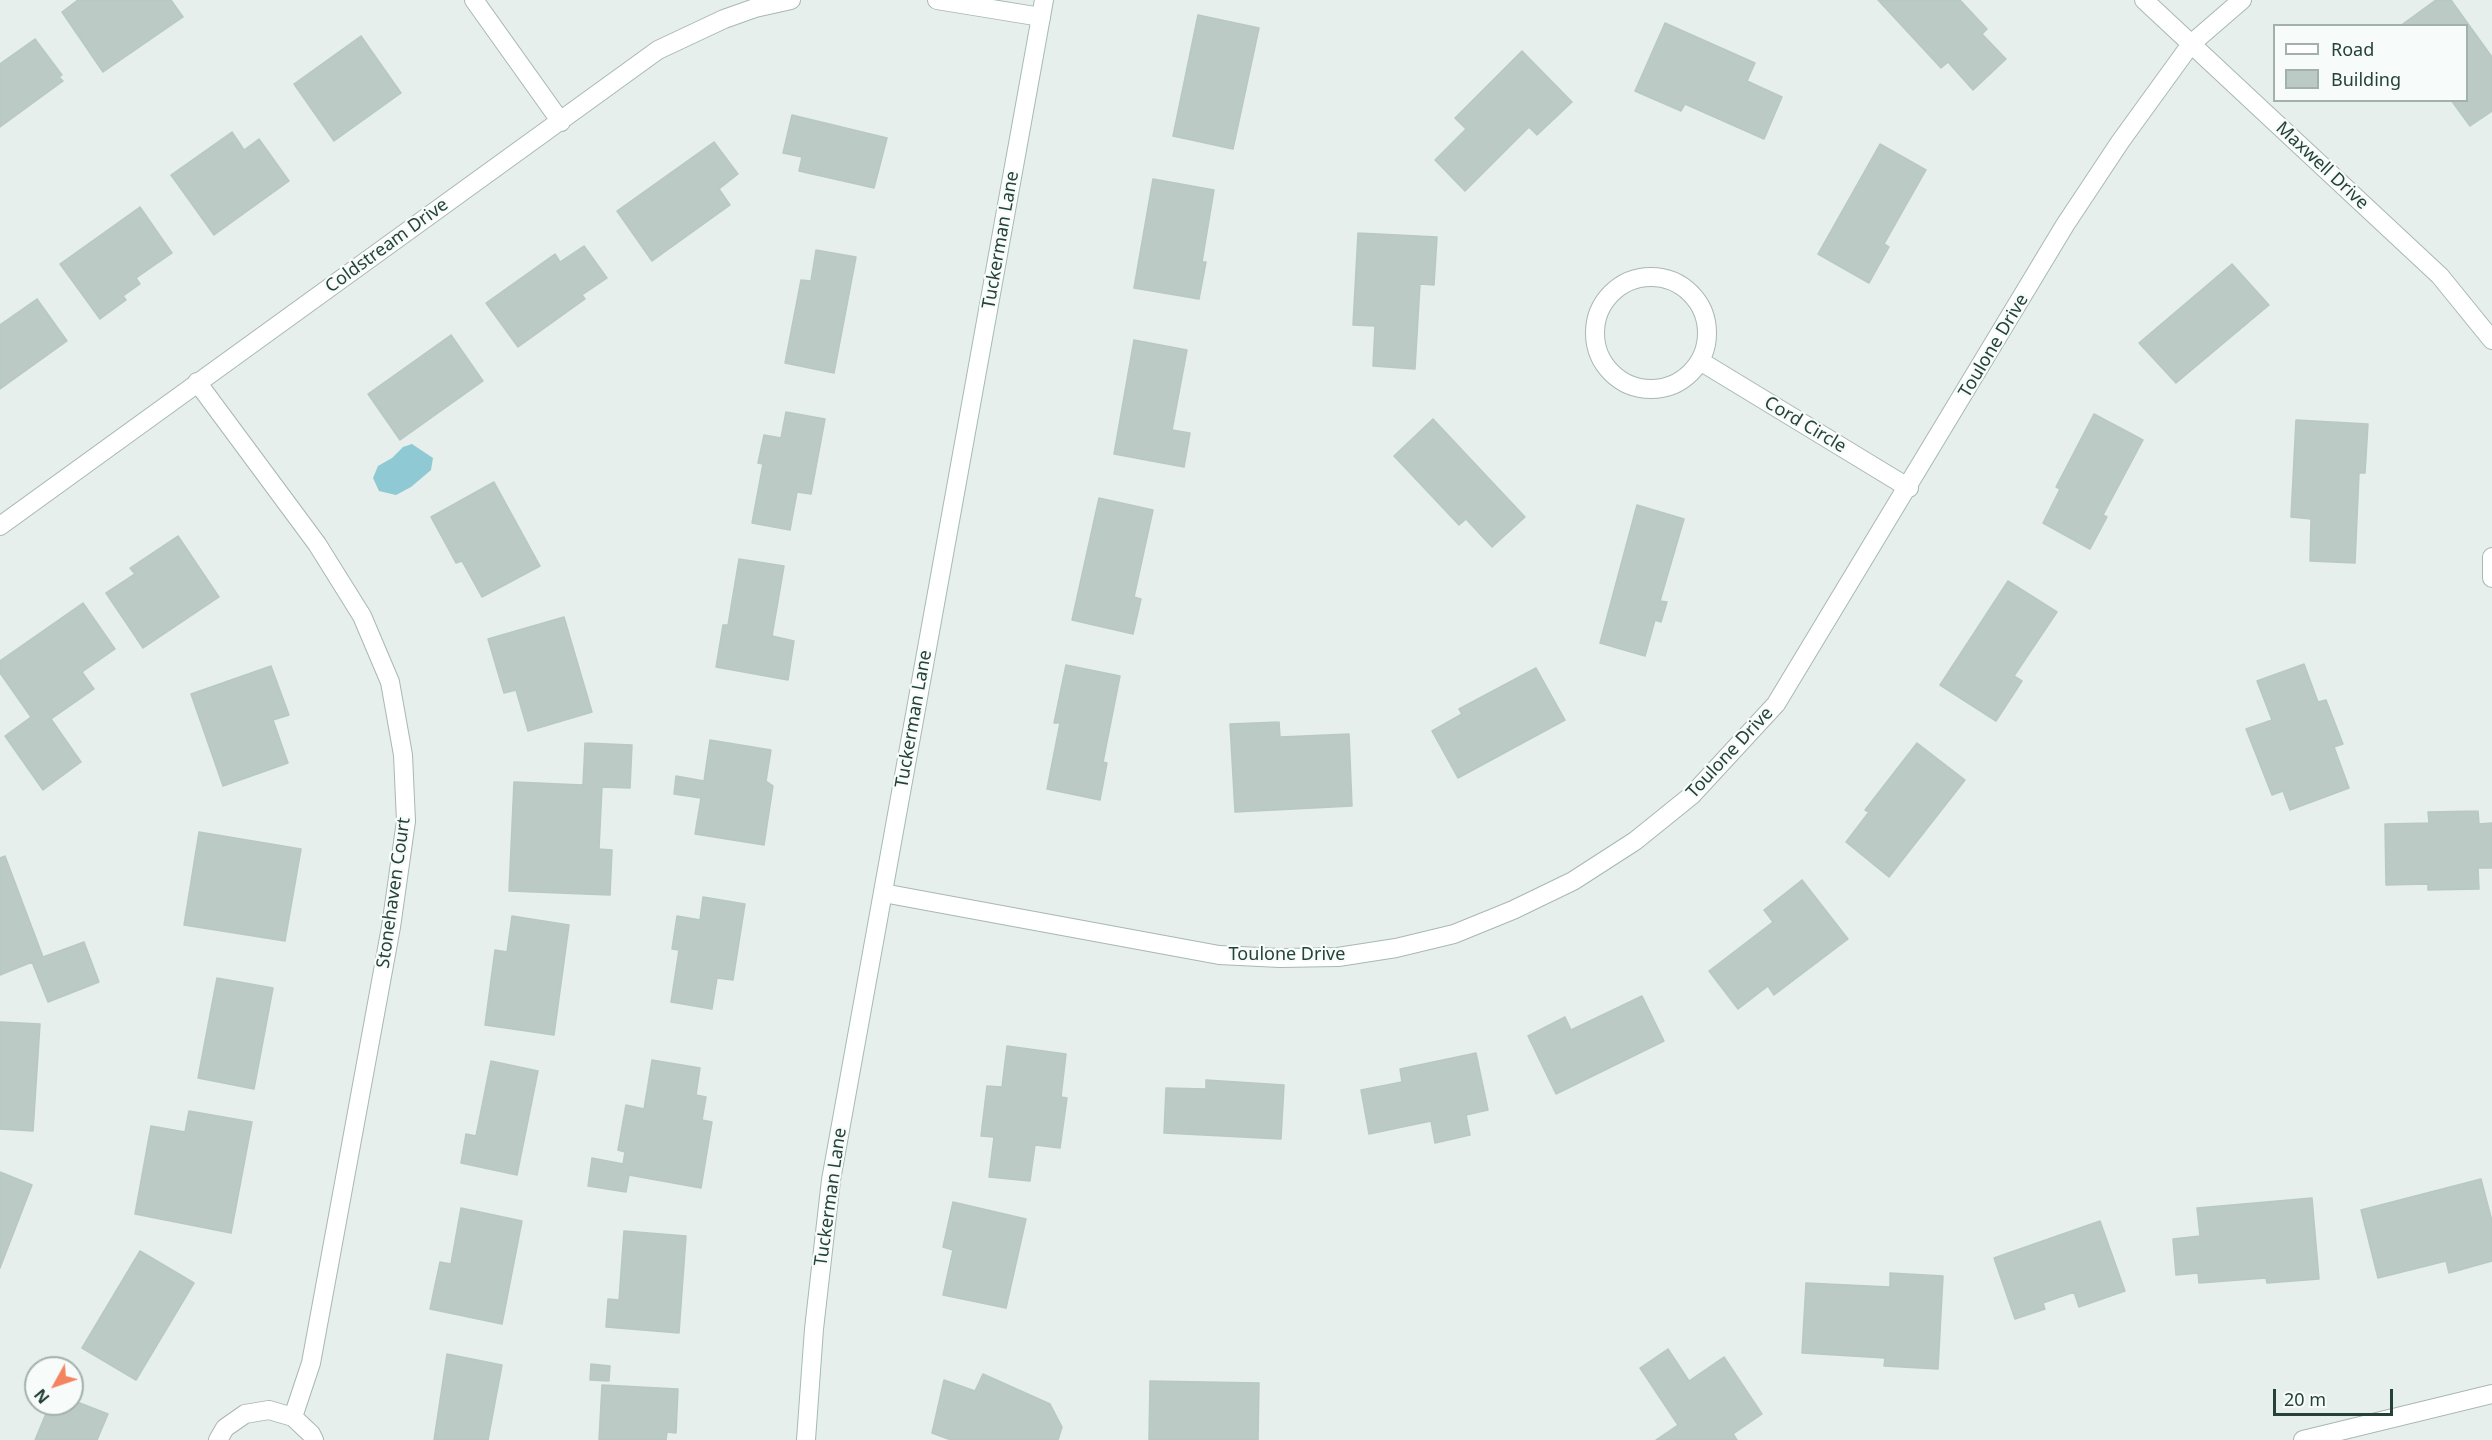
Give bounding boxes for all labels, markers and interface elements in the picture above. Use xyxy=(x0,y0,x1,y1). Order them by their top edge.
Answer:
legend xyxy=(2273,24,2468,102)
text: Road xyxy=(2331,37,2374,61)
text: Building xyxy=(2331,67,2401,91)
street label: Maxwell Drive xyxy=(2271,118,2373,214)
street label: Tuckerman Lane xyxy=(978,169,1024,311)
street label: Coldstream Drive xyxy=(321,194,453,298)
street label: Toulone Drive xyxy=(1955,290,2033,402)
street label: Cord Circle xyxy=(1760,392,1850,458)
street label: Tuckerman Lane xyxy=(891,648,937,790)
street label: Toulone Drive xyxy=(1682,703,1778,803)
street label: Stonehaven Court xyxy=(373,816,415,970)
street label: Toulone Drive xyxy=(1229,944,1345,966)
street label: Tuckerman Lane xyxy=(811,1126,851,1268)
north arrow xyxy=(24,1356,84,1416)
scale bar xyxy=(2276,1377,2396,1415)
text: N xyxy=(29,1384,54,1408)
text: 20 m xyxy=(2284,1387,2326,1411)

